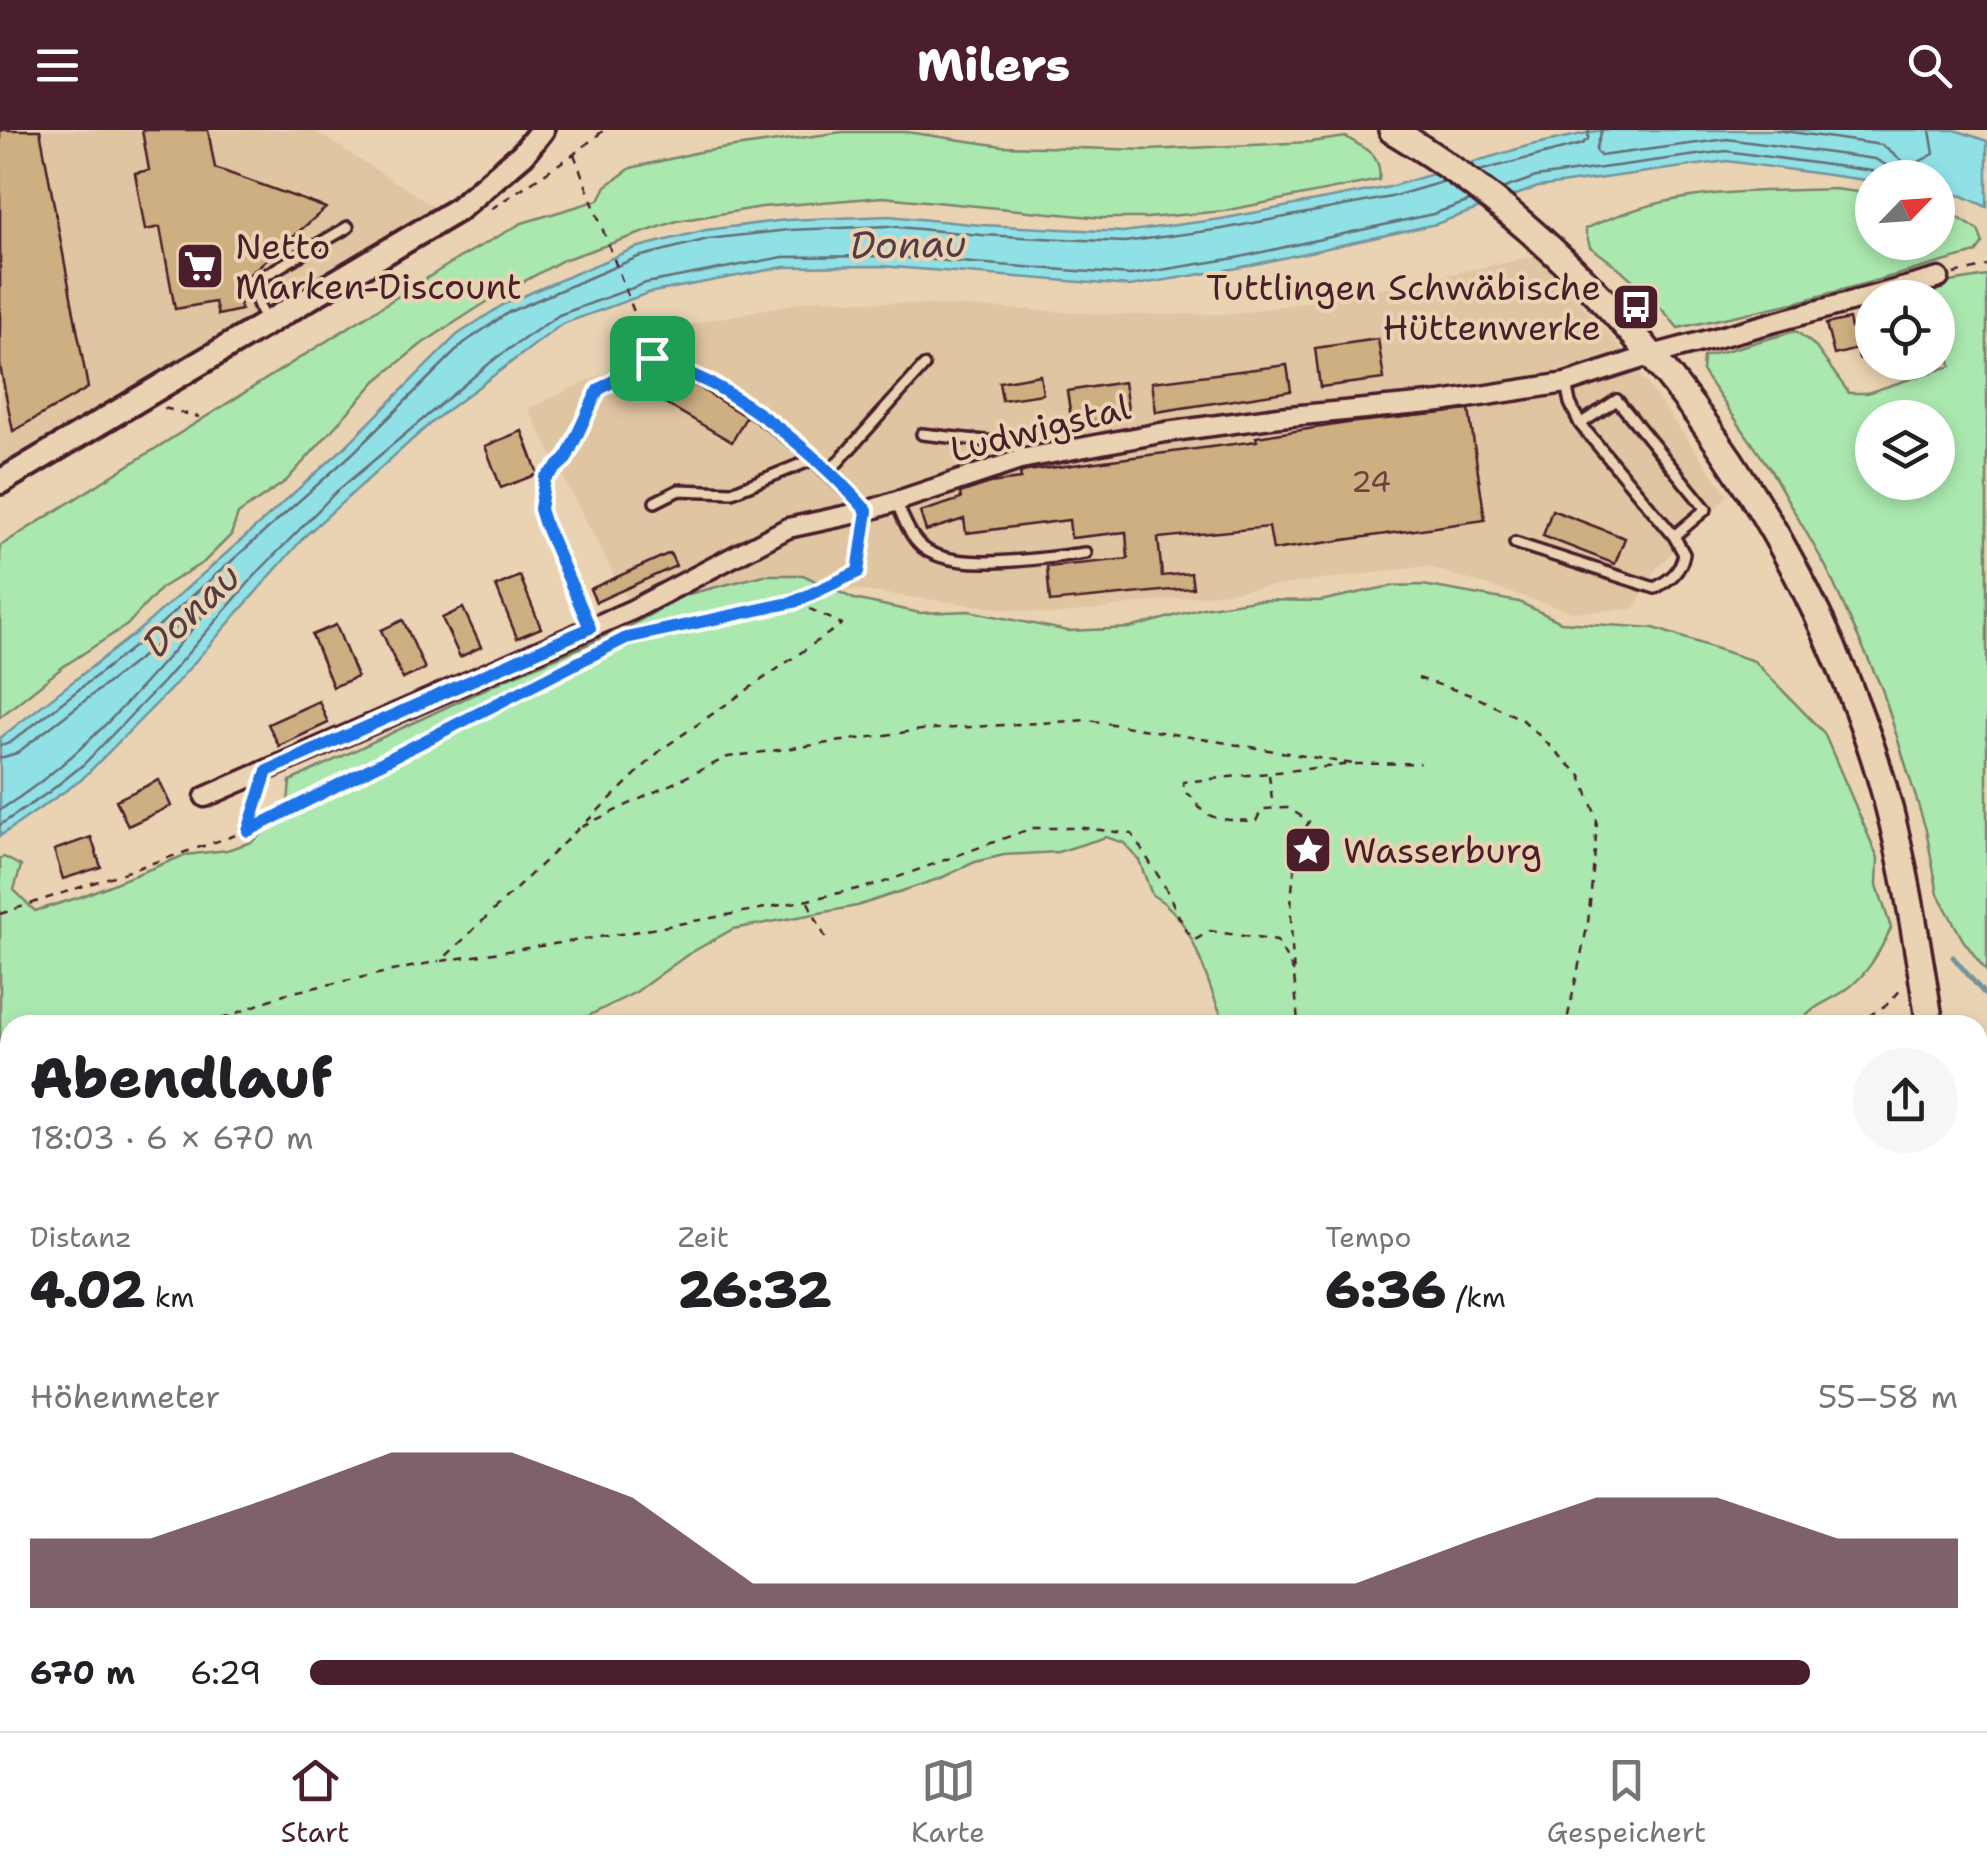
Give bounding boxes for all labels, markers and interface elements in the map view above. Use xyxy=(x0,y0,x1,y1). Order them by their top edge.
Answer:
text: Milers xyxy=(917,35,1070,95)
icon: menu xyxy=(30,38,85,93)
icon: search xyxy=(1902,38,1957,93)
north arrow xyxy=(1855,160,1955,260)
map controls xyxy=(1855,160,1955,500)
water label: Donau xyxy=(849,217,967,271)
place label: Netto Marken-Discount xyxy=(235,223,522,310)
supermarket icon: Netto Marken-Discount xyxy=(174,240,226,292)
place label: Tuttlingen Schwäbische Hüttenwerke xyxy=(1206,264,1601,351)
button: locate xyxy=(1855,280,1955,380)
bus stop icon: Tuttlingen Schwäbische Hüttenwerke xyxy=(1610,281,1662,333)
pin xyxy=(610,316,695,401)
icon: arrive xyxy=(625,331,680,386)
street label: Ludwigstal xyxy=(945,383,1135,473)
button: layers xyxy=(1855,400,1955,500)
house number: 24 xyxy=(1351,461,1391,502)
water label: Donau xyxy=(131,552,251,668)
place icon: Wasserburg xyxy=(1282,824,1334,876)
place label: Wasserburg xyxy=(1343,827,1542,874)
text: Abendlauf xyxy=(30,1041,333,1115)
button: share xyxy=(1853,1048,1958,1153)
text: 18:03 · 6 × 670 m xyxy=(30,1116,314,1159)
text: Distanz xyxy=(30,1218,132,1256)
text: Zeit xyxy=(678,1218,729,1256)
text: Tempo xyxy=(1325,1218,1412,1256)
text: 4.02 xyxy=(30,1256,145,1323)
text: 26:32 xyxy=(678,1256,832,1323)
text: 6:36 xyxy=(1325,1256,1446,1323)
text: km xyxy=(145,1278,194,1316)
text: /km xyxy=(1446,1278,1506,1316)
text: Höhenmeter xyxy=(30,1375,220,1418)
text: 55–58 m xyxy=(1818,1375,1958,1418)
text: 670 m xyxy=(30,1651,135,1694)
text: 6:29 xyxy=(190,1651,262,1694)
tab: Start xyxy=(281,1753,349,1851)
tab: Karte xyxy=(911,1753,985,1851)
tab: Gespeichert xyxy=(1547,1753,1706,1851)

